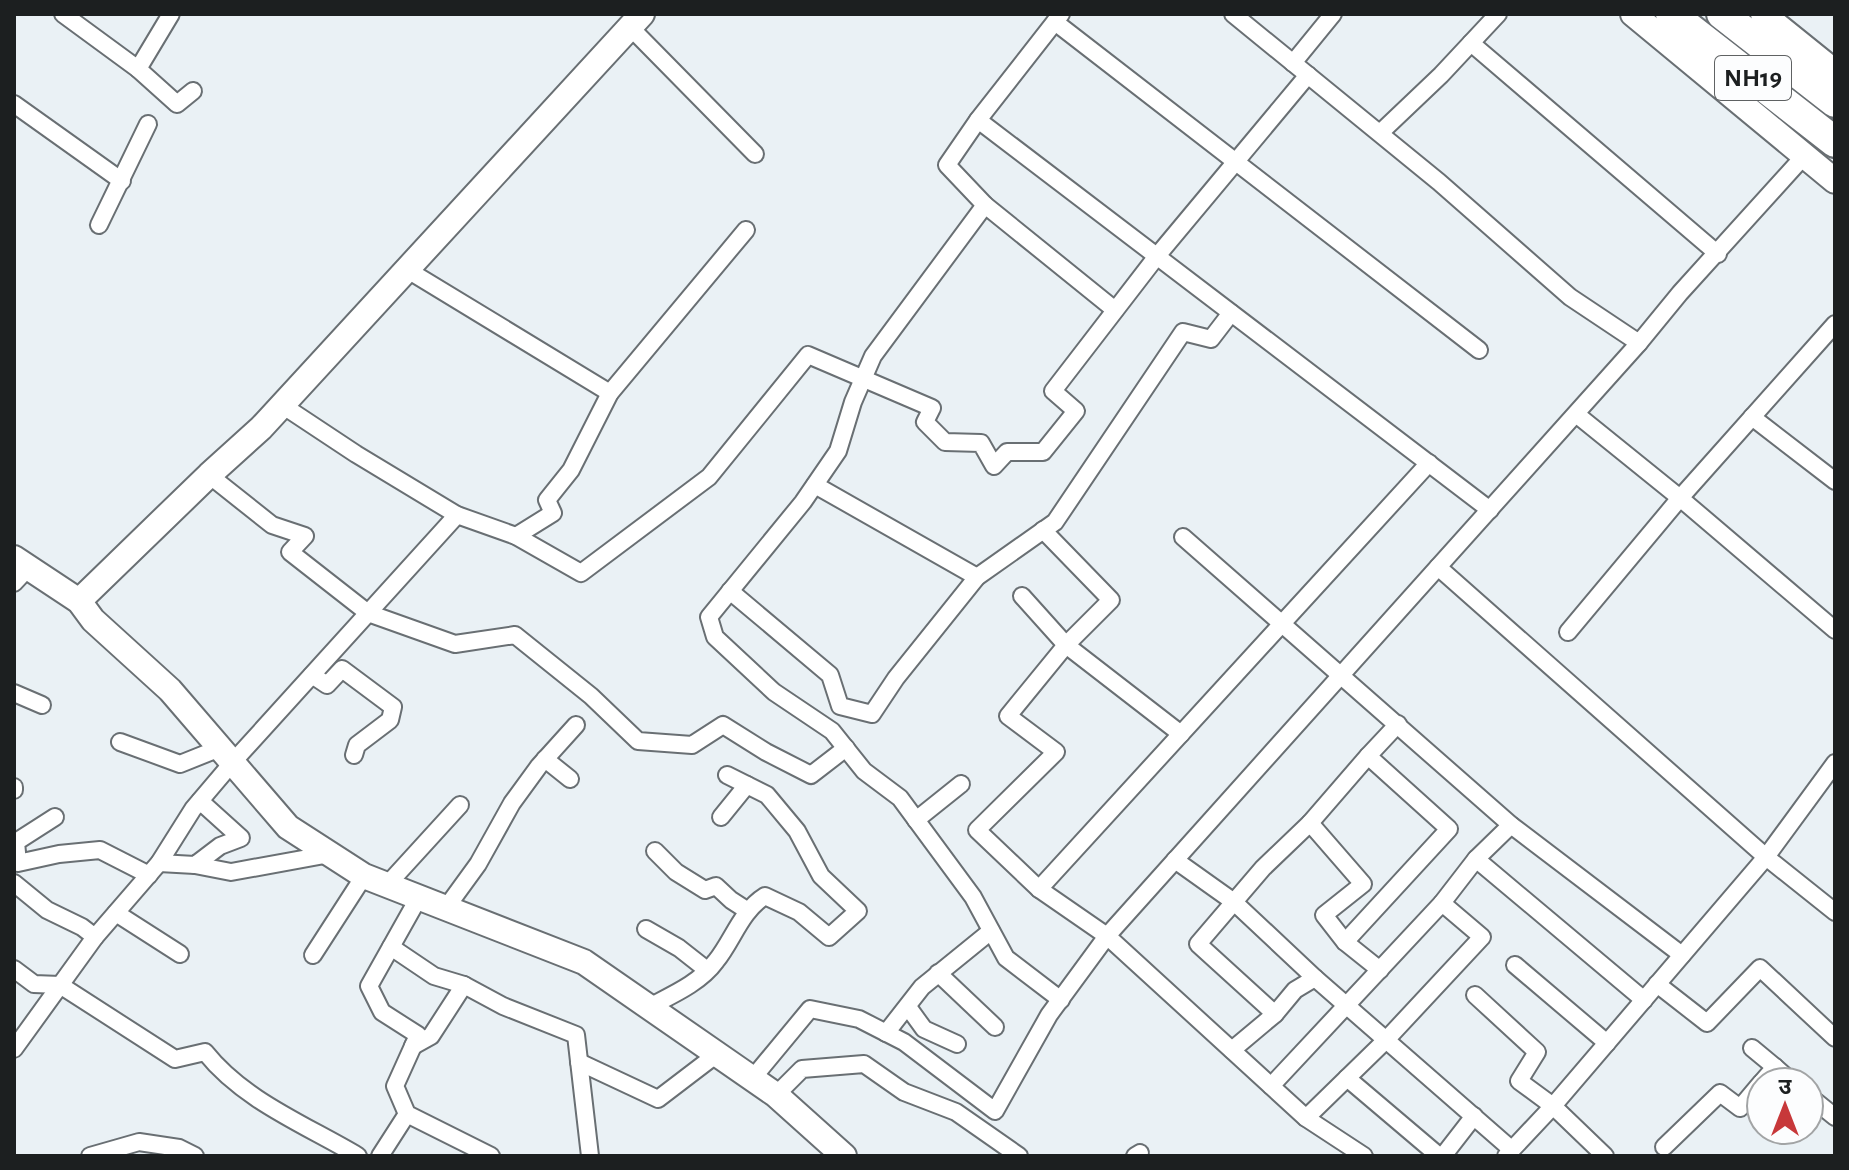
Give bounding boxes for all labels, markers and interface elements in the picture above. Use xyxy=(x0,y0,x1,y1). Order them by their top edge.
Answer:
road number: NH19 xyxy=(1715,56,1791,100)
north arrow xyxy=(1745,1066,1825,1146)
text: उ xyxy=(1779,1076,1793,1098)

